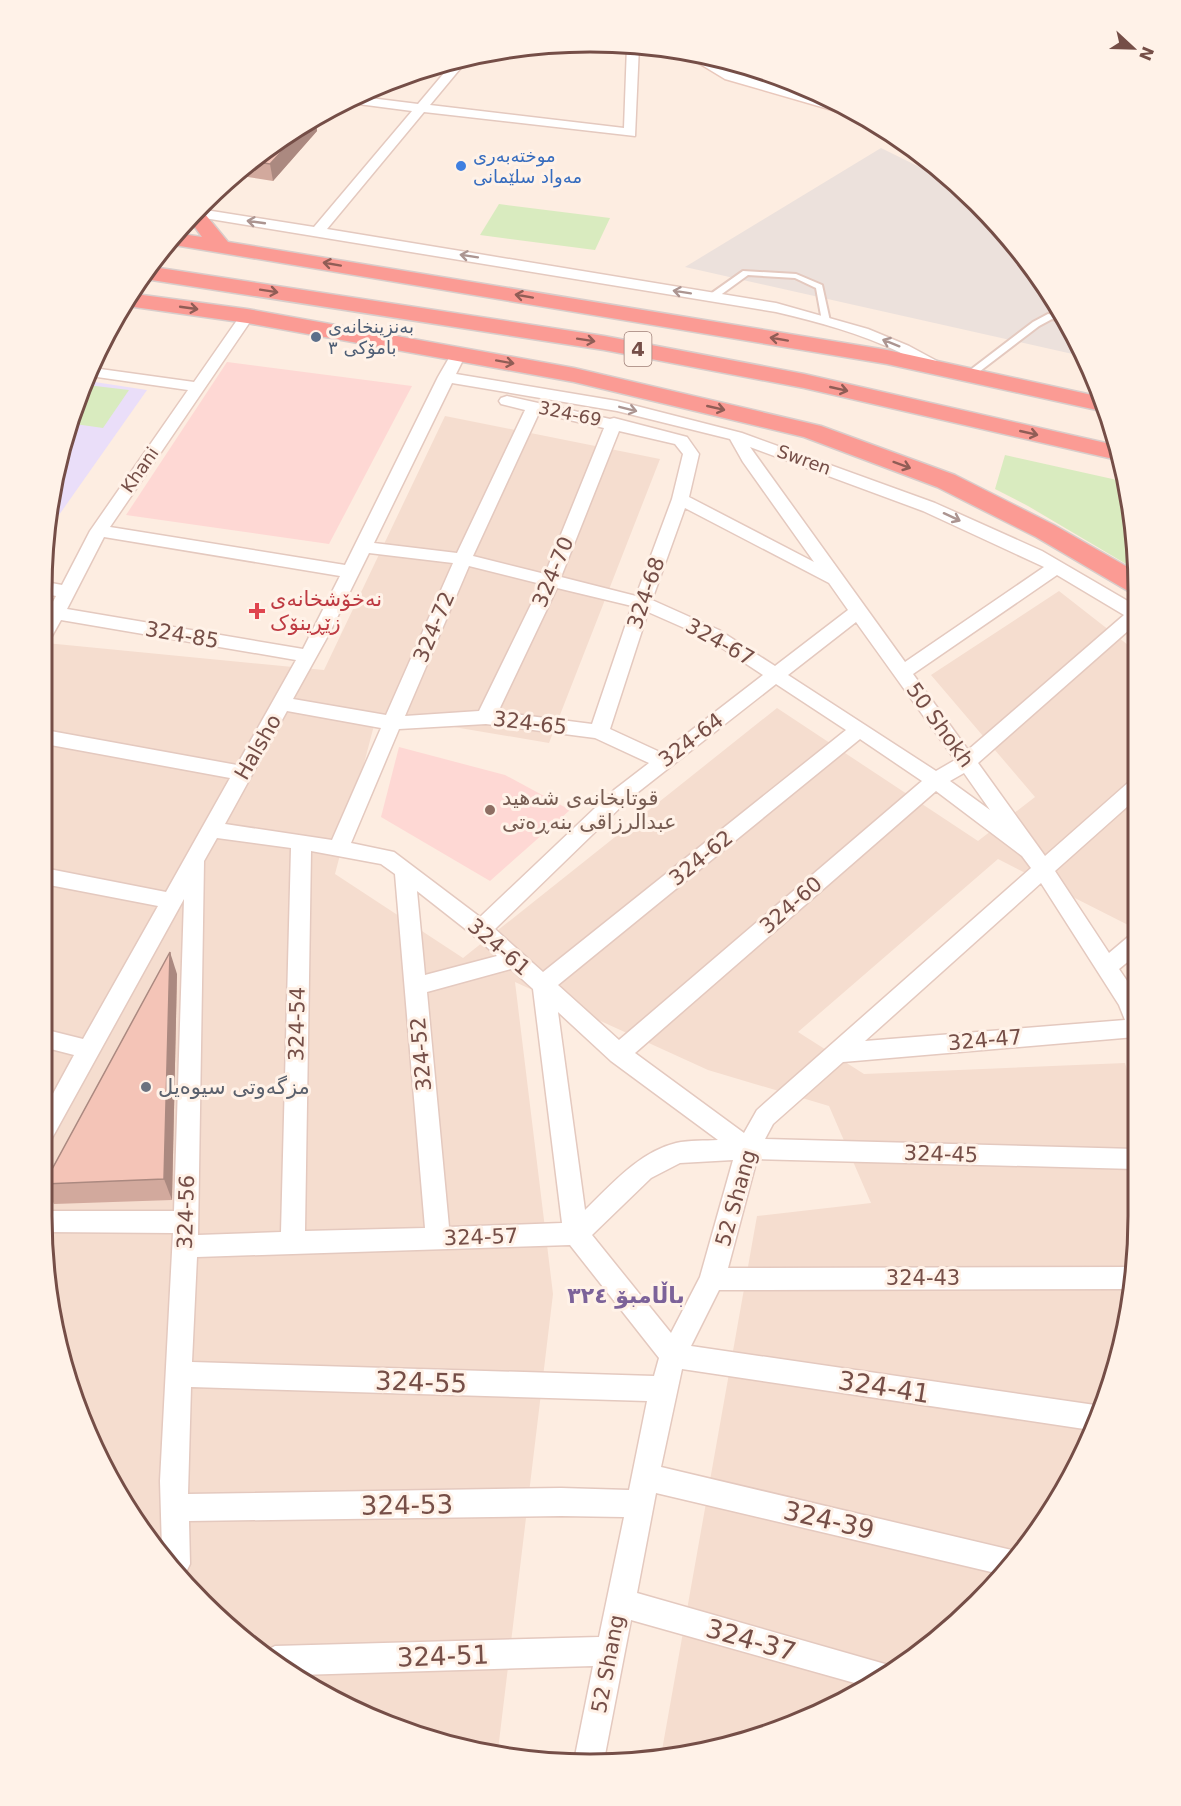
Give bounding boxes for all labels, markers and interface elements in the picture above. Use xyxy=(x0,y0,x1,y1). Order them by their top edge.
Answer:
north arrow xyxy=(1103,18,1163,78)
text: N xyxy=(1135,44,1158,63)
place label: موختەبەری مەواد سلێمانی xyxy=(473,145,582,188)
marker: موختەبەری مەواد سلێمانی xyxy=(454,159,468,173)
one-way arrow xyxy=(246,217,266,228)
one-way arrow xyxy=(460,251,479,262)
one-way arrow xyxy=(323,258,342,269)
one-way arrow xyxy=(258,286,278,297)
one-way arrow xyxy=(673,286,692,297)
one-way arrow xyxy=(515,291,535,302)
one-way arrow xyxy=(178,302,198,313)
place label: بەنزینخانەی بامۆکی ٣ xyxy=(328,316,414,359)
marker: بەنزینخانەی بامۆکی ٣ xyxy=(309,330,323,344)
road number: 4 xyxy=(624,332,652,366)
one-way arrow xyxy=(769,334,789,345)
one-way arrow xyxy=(576,335,595,346)
one-way arrow xyxy=(883,337,901,348)
one-way arrow xyxy=(495,357,514,368)
one-way arrow xyxy=(829,384,848,396)
street label: 324-69 xyxy=(537,397,603,430)
one-way arrow xyxy=(618,403,637,415)
one-way arrow xyxy=(706,403,725,415)
one-way arrow xyxy=(1020,427,1039,439)
street label: Swren xyxy=(774,440,834,479)
street label: Khani xyxy=(116,443,163,496)
one-way arrow xyxy=(892,460,911,471)
one-way arrow xyxy=(942,512,960,524)
street label: 324-70 xyxy=(527,533,579,611)
street label: 324-68 xyxy=(623,554,669,632)
place label: نەخۆشخانەی زێڕینۆک xyxy=(270,587,382,635)
street label: 324-72 xyxy=(408,588,460,666)
marker: نەخۆشخانەی زێڕینۆک xyxy=(248,602,266,620)
street label: 324-67 xyxy=(682,613,758,671)
street label: 324-85 xyxy=(143,617,221,653)
street label: 50 Shokh xyxy=(901,678,979,772)
street label: 324-65 xyxy=(492,707,568,739)
street label: 324-64 xyxy=(654,708,728,772)
street label: Halsho xyxy=(230,710,286,784)
place label: قوتابخانەی شەهید عبدالرزاقی بنەڕەتی xyxy=(502,786,677,834)
marker: قوتابخانەی شەهید عبدالرزاقی بنەڕەتی xyxy=(483,803,497,817)
street label: 324-62 xyxy=(665,825,737,891)
street label: 324-60 xyxy=(755,872,827,938)
street label: 324-61 xyxy=(463,914,535,980)
street label: 324-54 xyxy=(284,987,310,1061)
street label: 324-52 xyxy=(406,1016,436,1092)
street label: 324-47 xyxy=(947,1025,1023,1055)
place label: مزگەوتی سیوەیل xyxy=(158,1075,310,1099)
marker: مزگەوتی سیوەیل xyxy=(139,1080,153,1094)
street label: 324-45 xyxy=(903,1141,979,1167)
street label: 52 Shang xyxy=(711,1147,761,1249)
street label: 324-56 xyxy=(173,1174,199,1250)
street label: 324-57 xyxy=(443,1224,519,1250)
street label: 324-43 xyxy=(886,1266,960,1290)
district label: باڵامبۆ ٣٢٤ xyxy=(567,1281,685,1309)
street label: 324-55 xyxy=(374,1365,468,1399)
street label: 324-41 xyxy=(836,1365,932,1409)
street label: 324-53 xyxy=(361,1489,453,1521)
street label: 324-39 xyxy=(781,1495,877,1545)
street label: 52 Shang xyxy=(587,1613,629,1715)
street label: 324-37 xyxy=(703,1613,799,1667)
street label: 324-51 xyxy=(396,1639,490,1673)

